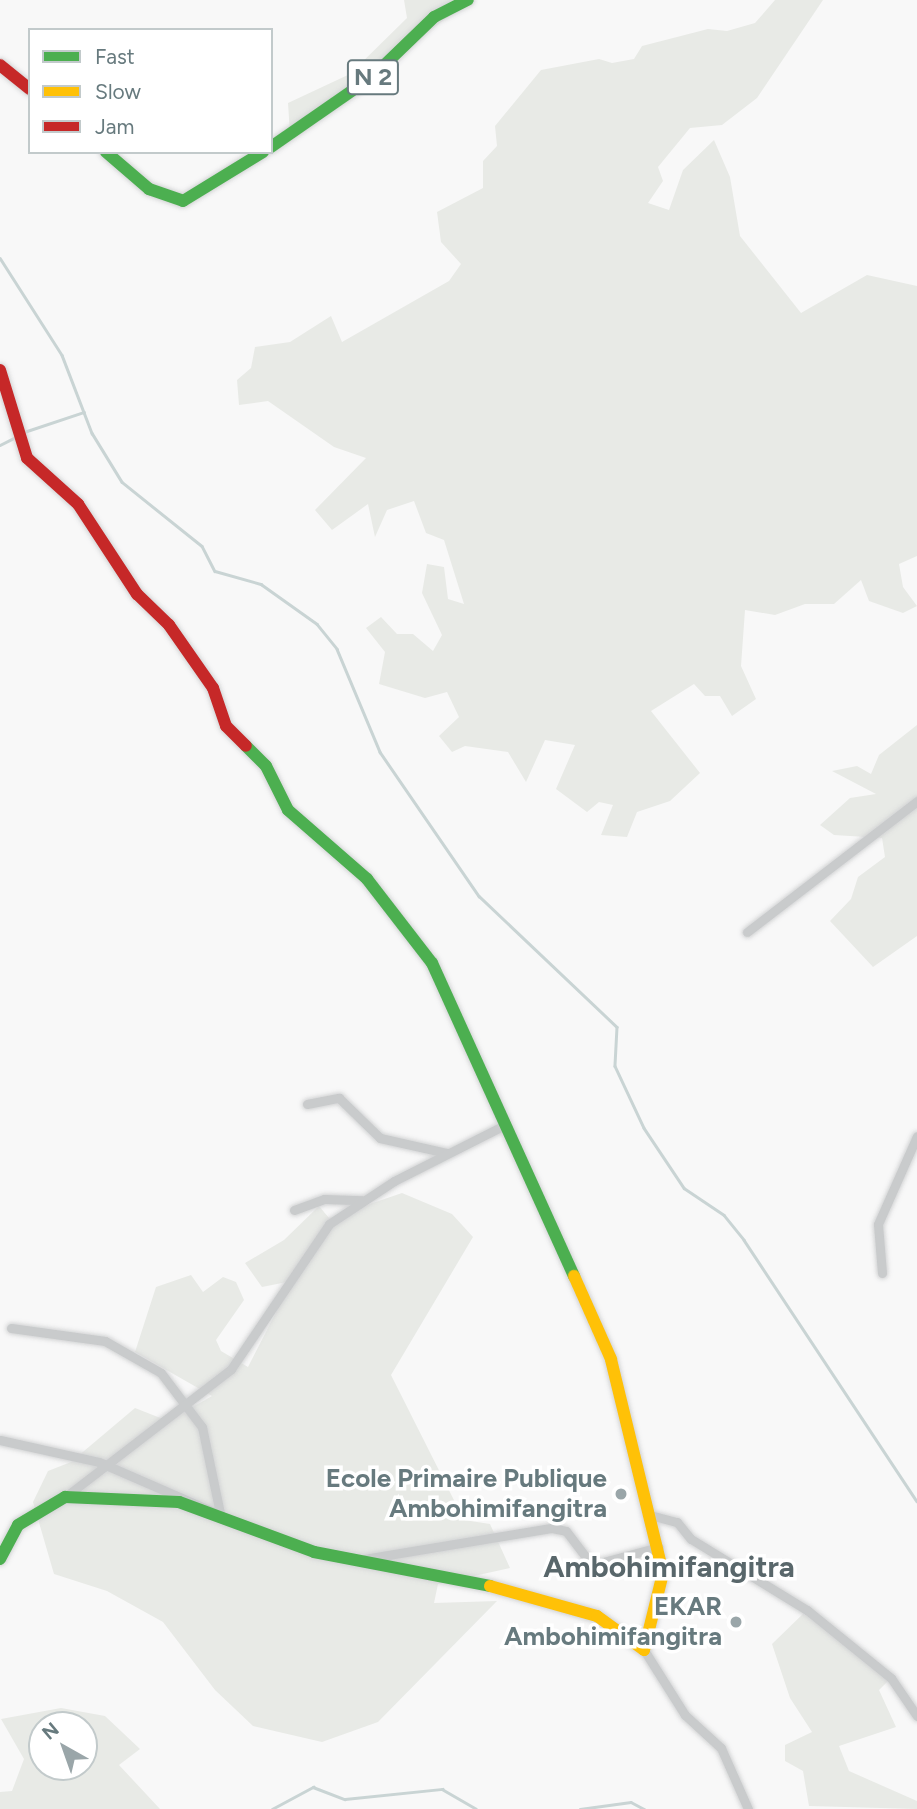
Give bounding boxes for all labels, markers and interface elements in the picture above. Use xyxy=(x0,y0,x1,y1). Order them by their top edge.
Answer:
legend xyxy=(28,28,273,154)
text: Fast xyxy=(95,44,135,69)
road number: N 2 xyxy=(347,56,399,98)
text: Slow xyxy=(95,79,141,104)
text: Jam xyxy=(95,114,134,139)
place label: Ecole Primaire Publique Ambohimifangitra xyxy=(326,1463,607,1524)
marker: Ecole Primaire Publique Ambohimifangitra xyxy=(613,1486,629,1502)
district label: Ambohimifangitra xyxy=(543,1549,795,1585)
place label: EKAR Ambohimifangitra xyxy=(504,1591,722,1652)
marker: EKAR Ambohimifangitra xyxy=(728,1614,744,1630)
north arrow xyxy=(28,1711,98,1781)
text: N xyxy=(37,1718,63,1745)

